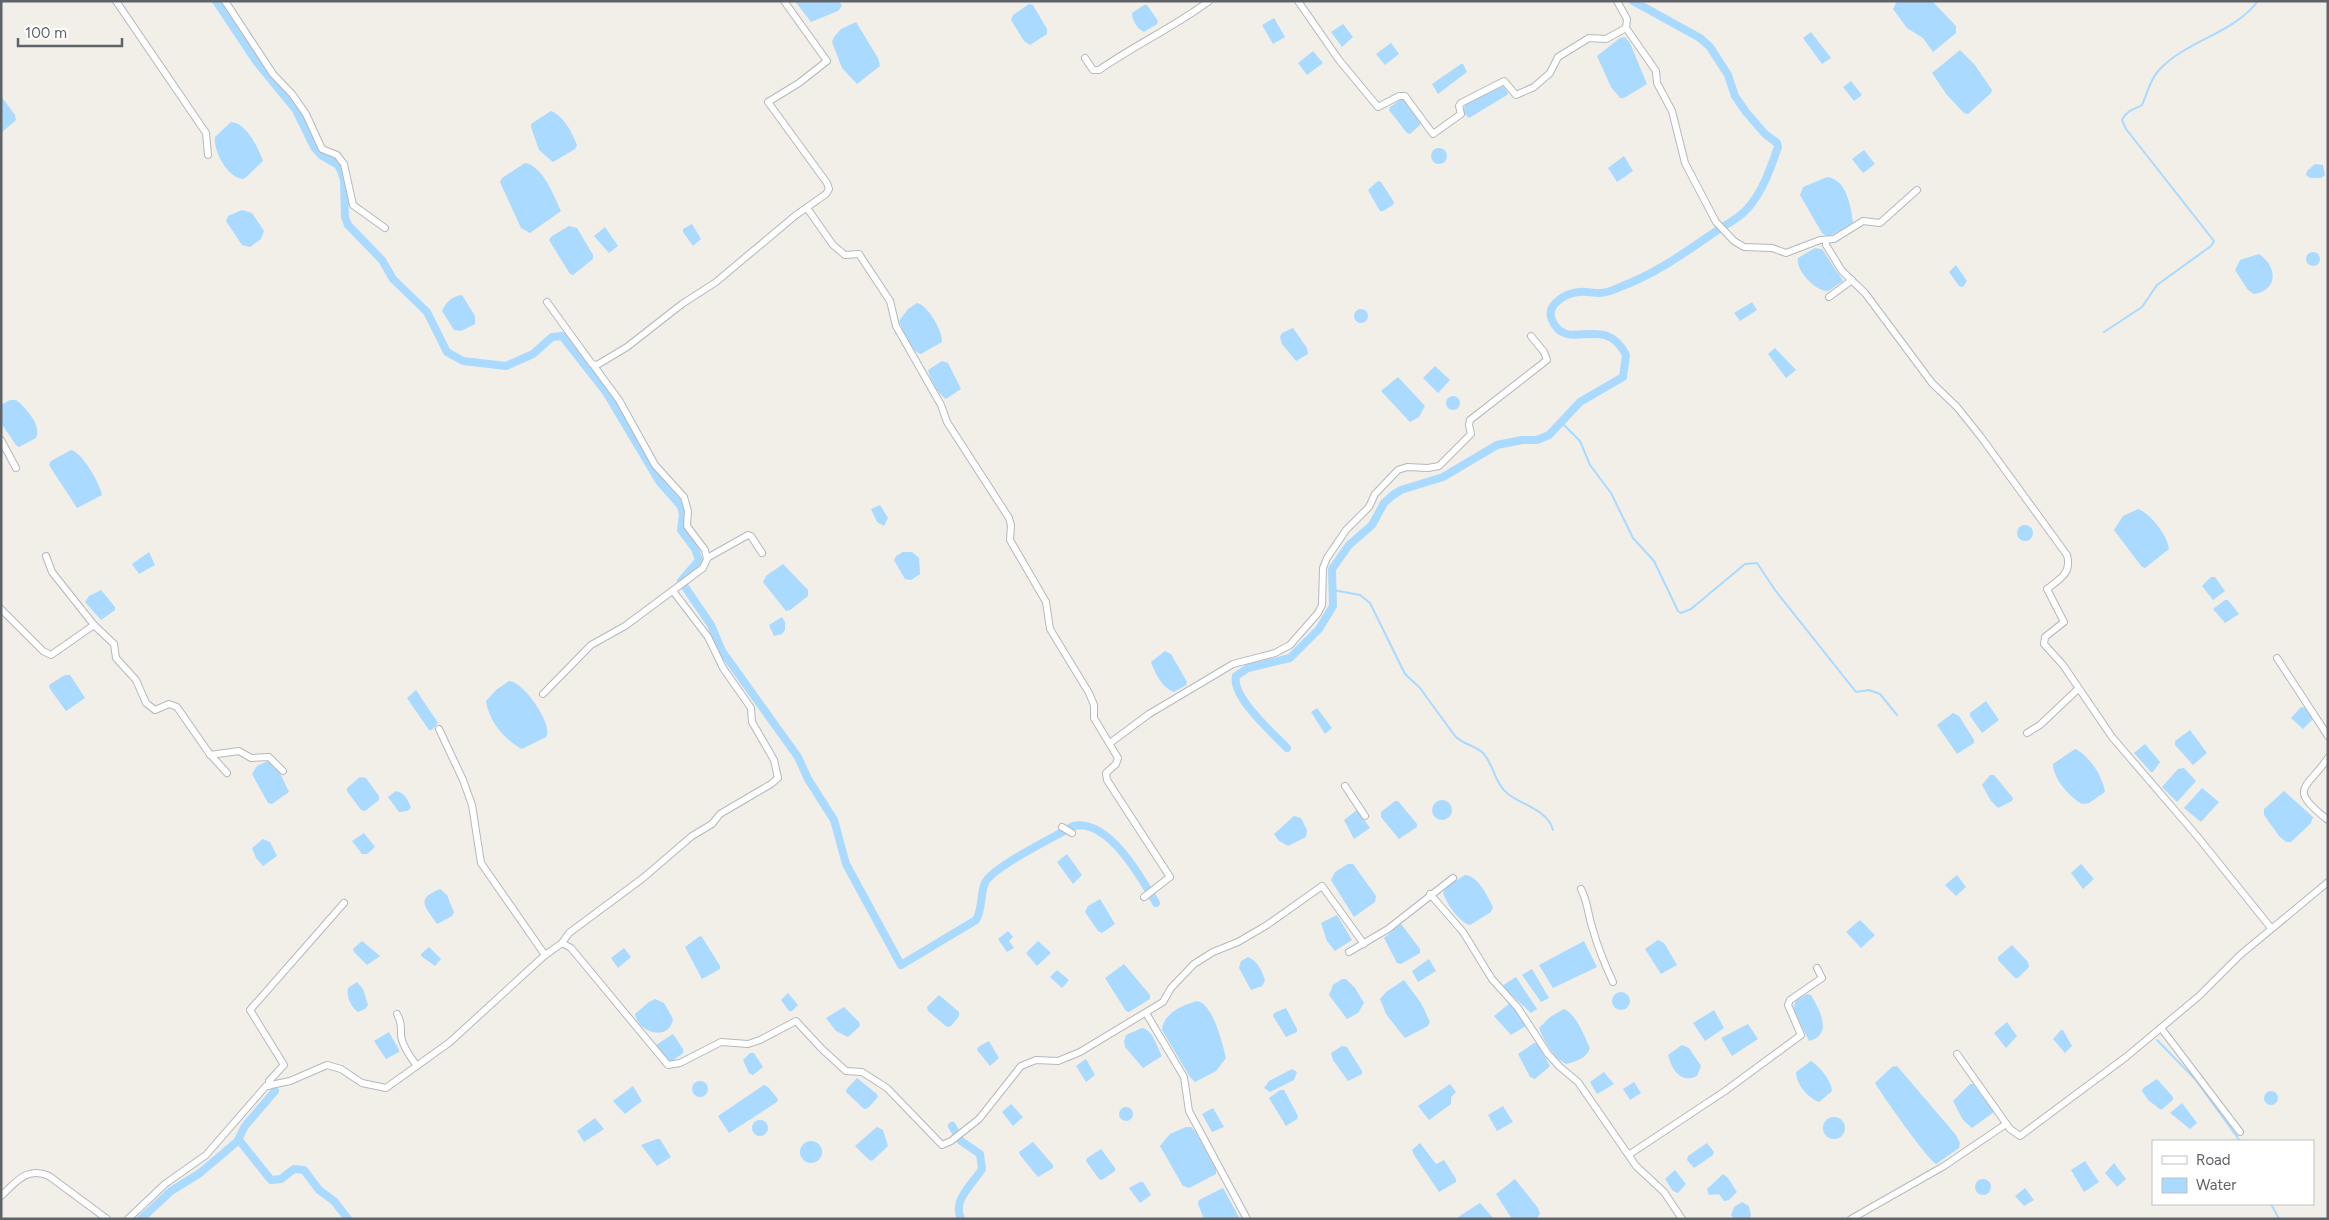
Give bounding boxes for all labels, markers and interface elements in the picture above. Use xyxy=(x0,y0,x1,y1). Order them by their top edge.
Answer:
scale bar xyxy=(18,15,121,47)
text: 100 m xyxy=(25,24,67,42)
legend xyxy=(2152,1140,2314,1205)
text: Road xyxy=(2196,1151,2231,1169)
text: Water xyxy=(2196,1176,2236,1194)

